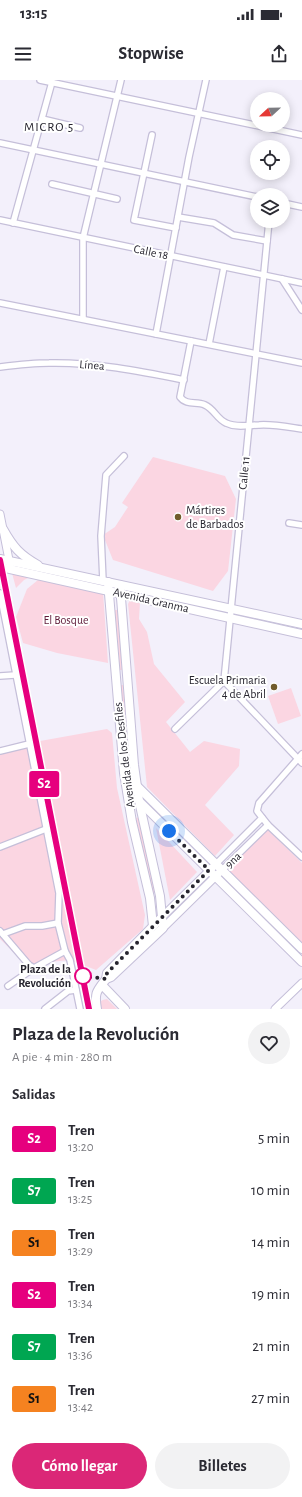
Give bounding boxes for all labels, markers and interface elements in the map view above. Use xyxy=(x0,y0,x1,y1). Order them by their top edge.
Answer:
text: 13:15 xyxy=(20,6,47,21)
icon: menu xyxy=(12,43,34,65)
icon: share xyxy=(268,43,290,65)
text: Stopwise xyxy=(118,45,184,63)
north arrow xyxy=(250,92,290,132)
map controls xyxy=(250,92,290,228)
district label: MICRO 5 xyxy=(24,121,74,134)
button: locate xyxy=(250,140,290,180)
button: layers xyxy=(250,188,290,228)
street label: Calle 18 xyxy=(133,242,170,262)
street label: Línea xyxy=(79,358,106,372)
street label: Calle 11 xyxy=(236,456,252,490)
place label: Mártires de Barbados xyxy=(186,504,244,530)
marker: Mártires de Barbados xyxy=(173,512,183,522)
street label: Avenida Granma xyxy=(112,585,190,615)
park label: El Bosque xyxy=(43,614,89,626)
place label: Escuela Primaria 4 de Abril xyxy=(189,674,266,700)
marker: Escuela Primaria 4 de Abril xyxy=(269,682,279,692)
street label: Avenida de los Desfiles xyxy=(112,702,136,808)
line badge: S2 xyxy=(26,771,62,797)
text: S2 xyxy=(37,777,51,791)
your location xyxy=(159,821,179,841)
street label: 9na xyxy=(223,849,244,870)
place label: Plaza de la Revolución xyxy=(18,963,71,989)
marker: Plaza de la Revolución xyxy=(74,967,92,985)
button: heart xyxy=(248,1022,290,1064)
text: Plaza de la Revolución xyxy=(12,1025,179,1044)
text: A pie · 4 min · 280 m xyxy=(12,1051,112,1064)
text: Salidas xyxy=(12,1087,55,1102)
text: Tren xyxy=(68,1123,95,1138)
text: 5 min xyxy=(258,1131,290,1146)
text: S2 xyxy=(27,1132,41,1146)
text: 13:20 xyxy=(68,1141,94,1154)
text: Tren xyxy=(68,1175,95,1190)
text: 10 min xyxy=(251,1183,290,1198)
text: S7 xyxy=(27,1184,41,1198)
text: 13:25 xyxy=(68,1193,92,1206)
text: Tren xyxy=(68,1227,95,1242)
text: 14 min xyxy=(252,1235,290,1250)
text: S1 xyxy=(28,1236,40,1250)
text: 13:29 xyxy=(68,1245,93,1258)
text: Tren xyxy=(68,1279,95,1294)
text: 19 min xyxy=(252,1287,290,1302)
text: S2 xyxy=(27,1288,41,1302)
text: 13:34 xyxy=(68,1297,92,1310)
text: Tren xyxy=(68,1331,95,1346)
text: 21 min xyxy=(252,1339,290,1354)
text: S7 xyxy=(27,1340,41,1354)
text: 13:36 xyxy=(68,1349,92,1362)
text: Tren xyxy=(68,1383,95,1398)
text: 27 min xyxy=(251,1391,290,1406)
text: S1 xyxy=(28,1392,40,1406)
text: 13:42 xyxy=(68,1401,93,1414)
button: Cómo llegar xyxy=(12,1443,147,1489)
button: Billetes xyxy=(155,1443,290,1489)

